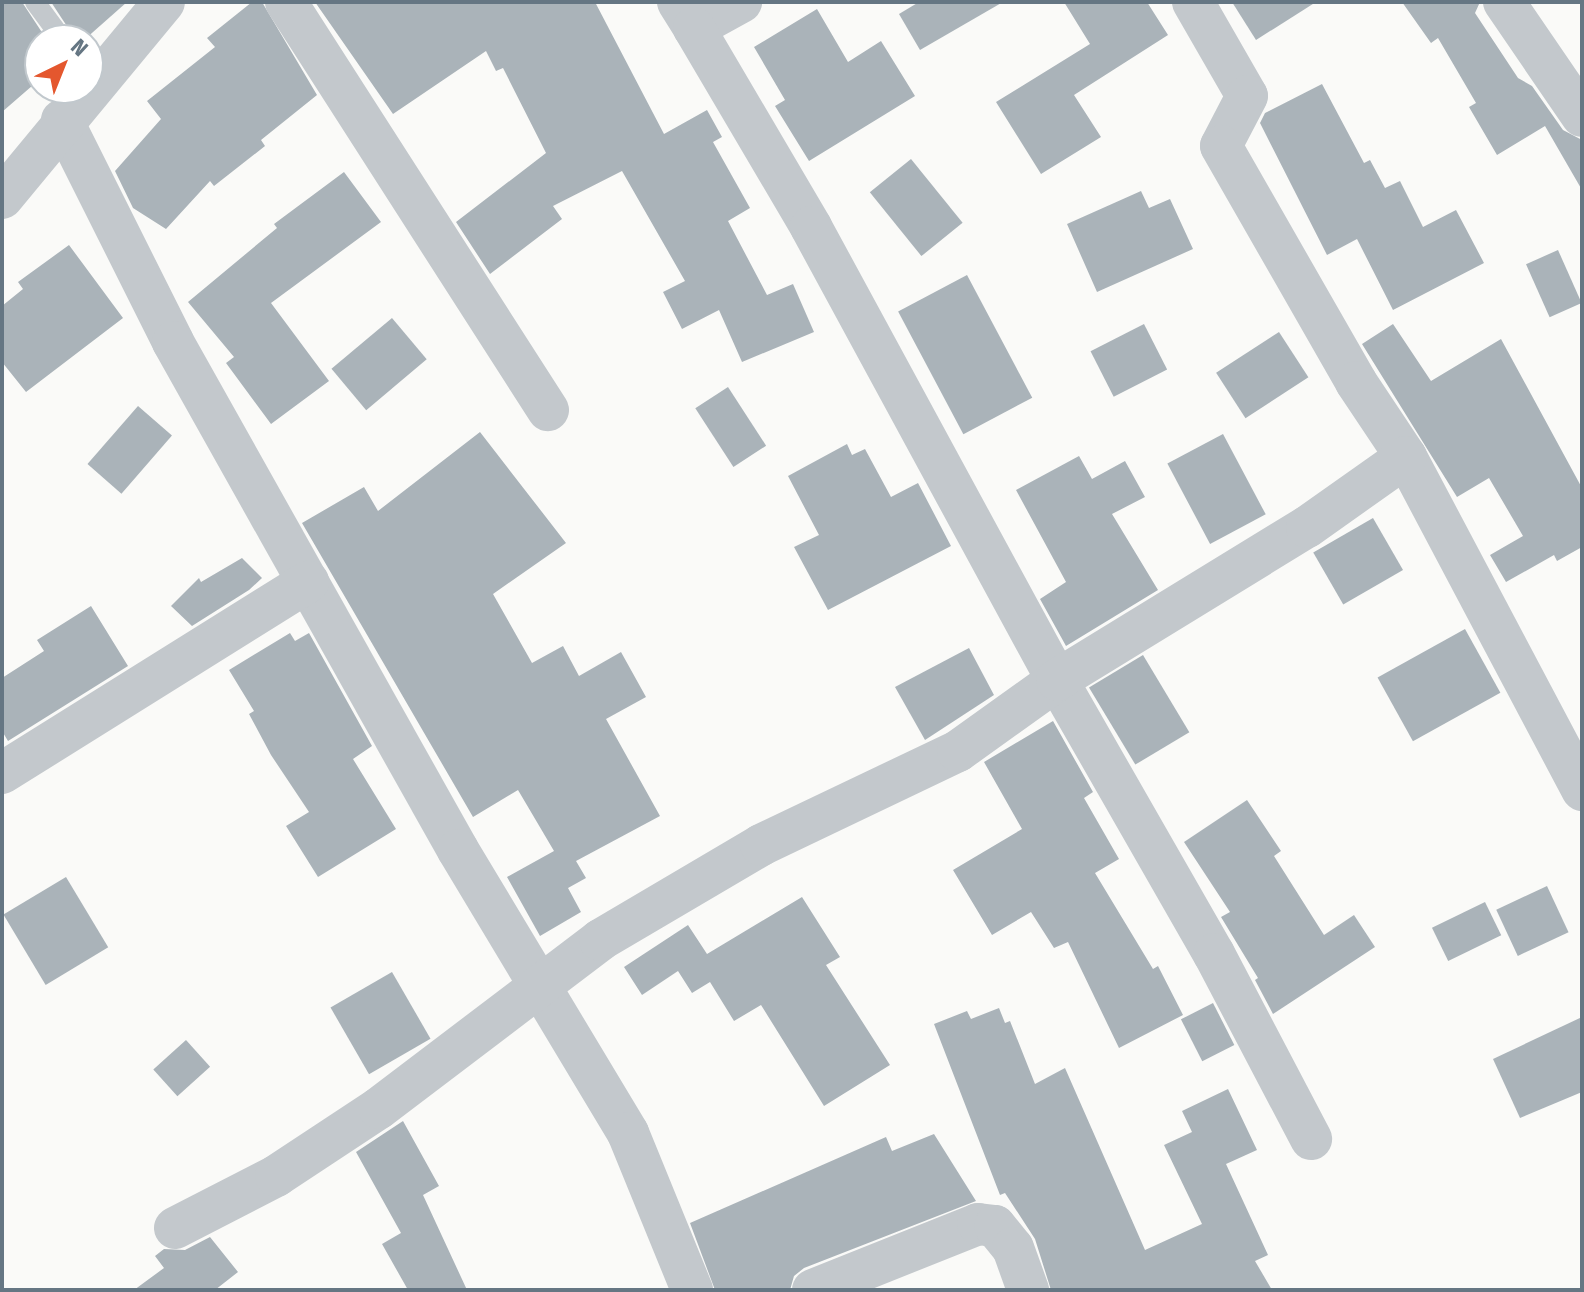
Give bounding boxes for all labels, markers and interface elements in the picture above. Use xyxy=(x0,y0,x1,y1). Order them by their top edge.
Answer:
north arrow xyxy=(24,24,104,104)
text: N xyxy=(65,33,93,62)

